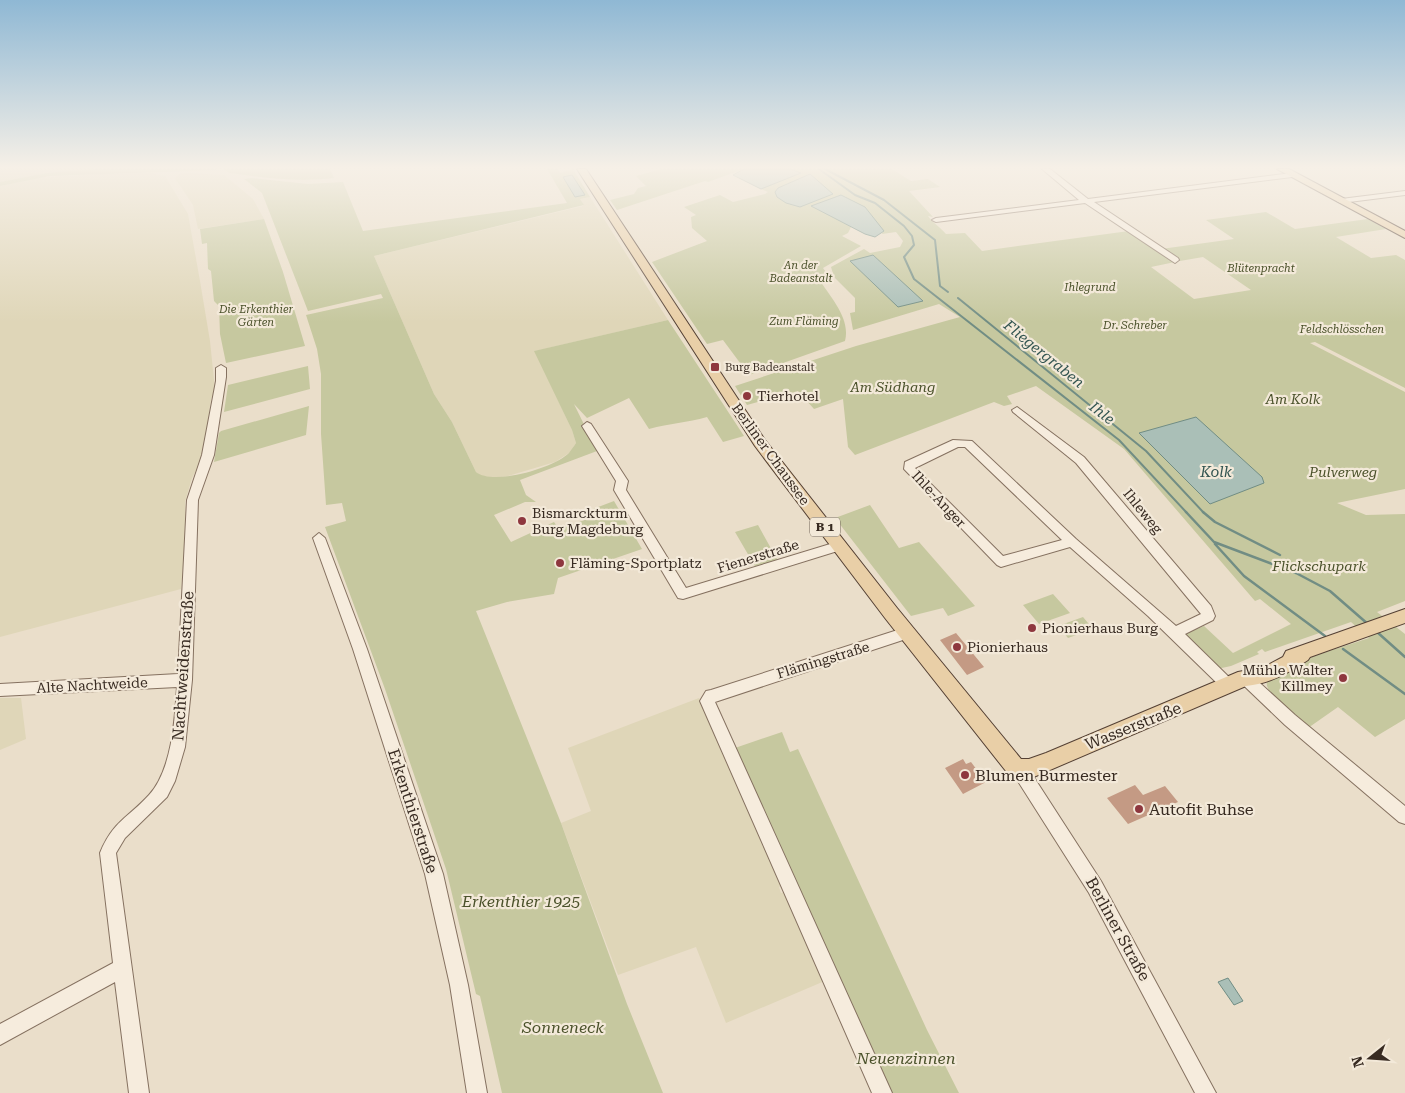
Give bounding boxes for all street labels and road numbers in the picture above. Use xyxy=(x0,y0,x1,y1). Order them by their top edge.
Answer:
street label: Berliner Chaussee xyxy=(729,400,813,508)
street label: Ihle-Anger xyxy=(909,467,969,531)
street label: Ihleweg xyxy=(1120,485,1166,537)
road number: B 1 xyxy=(810,518,840,536)
street label: Fienerstraße xyxy=(715,536,801,576)
street label: Nachtweidenstraße xyxy=(168,590,198,742)
street label: Flämingstraße xyxy=(775,638,872,682)
street label: Alte Nachtweide xyxy=(36,674,148,696)
street label: Wasserstraße xyxy=(1082,698,1184,754)
street label: Erkenthierstraße xyxy=(384,746,442,876)
street label: Berliner Straße xyxy=(1082,874,1154,984)

